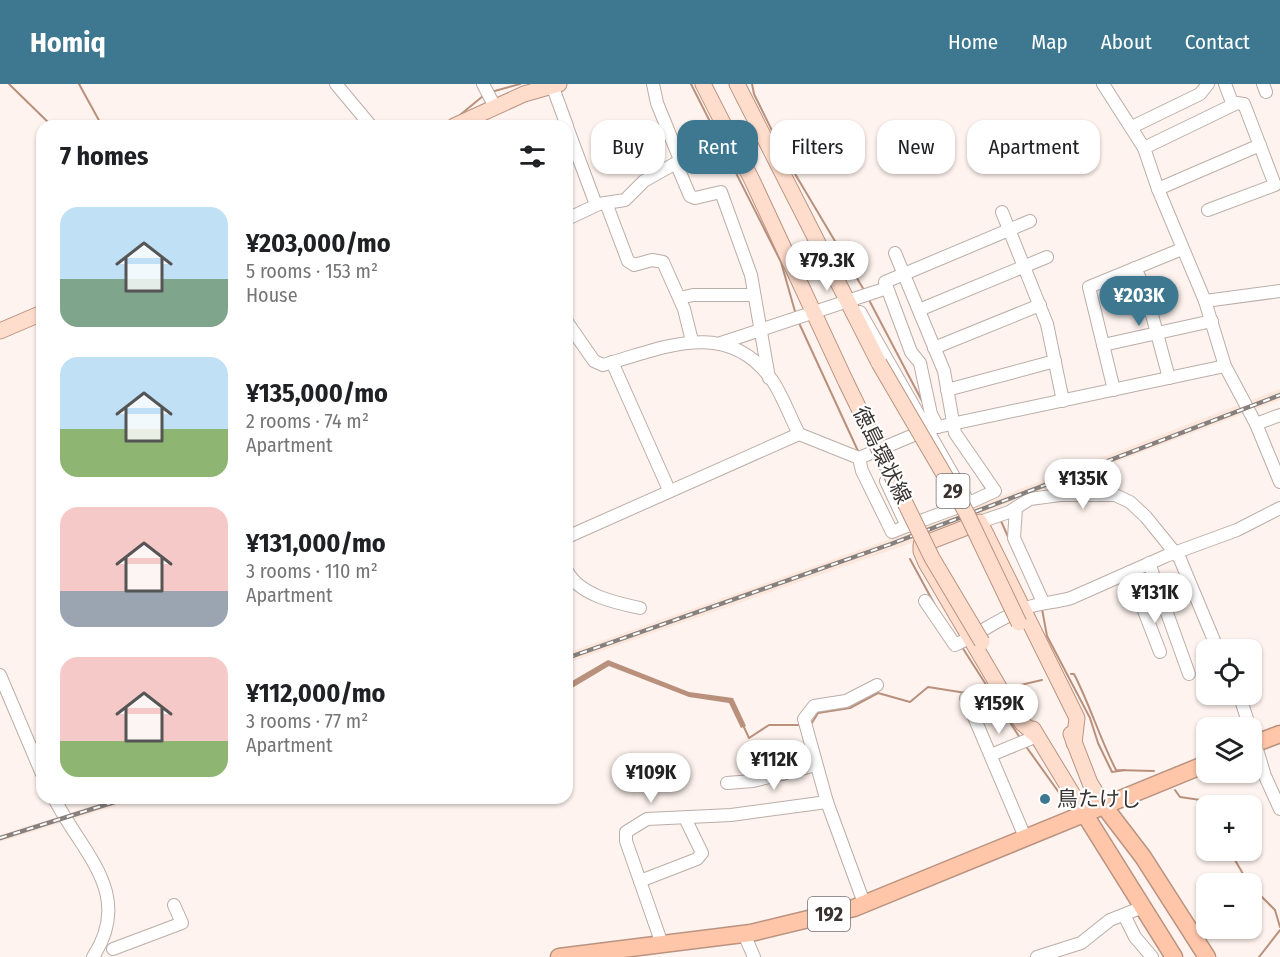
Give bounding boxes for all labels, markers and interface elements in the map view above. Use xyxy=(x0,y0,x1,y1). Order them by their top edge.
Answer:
text: Homiq xyxy=(30,26,106,59)
text: Home xyxy=(948,29,998,55)
text: Map xyxy=(1031,29,1068,55)
text: About xyxy=(1101,29,1152,55)
text: Contact xyxy=(1185,29,1250,55)
chip: Buy xyxy=(591,120,665,174)
chip: Rent xyxy=(677,120,758,174)
chip: Filters xyxy=(770,120,865,174)
chip: New xyxy=(877,120,955,174)
chip: Apartment xyxy=(967,120,1100,174)
icon: filters xyxy=(516,140,549,173)
text: 7 homes xyxy=(60,141,148,172)
text: ¥203,000/mo xyxy=(246,228,391,259)
icon: home xyxy=(108,231,180,303)
pin: ¥79.3K xyxy=(778,241,876,292)
text: ¥79.3K xyxy=(799,248,855,272)
text: 5 rooms · 153 m² xyxy=(246,259,378,283)
pin: ¥203K xyxy=(1097,276,1181,327)
text: House xyxy=(246,283,298,307)
text: ¥203K xyxy=(1113,283,1165,307)
text: ¥135,000/mo xyxy=(246,378,388,409)
icon: home xyxy=(108,381,180,453)
street label: 徳島環状線 xyxy=(847,402,917,508)
text: 2 rooms · 74 m² xyxy=(246,409,369,433)
text: Apartment xyxy=(246,433,333,457)
pin: ¥135K xyxy=(1041,459,1125,510)
text: ¥135K xyxy=(1058,466,1108,490)
road number: 29 xyxy=(936,474,970,508)
text: ¥131,000/mo xyxy=(246,528,386,559)
icon: home xyxy=(108,531,180,603)
text: 3 rooms · 110 m² xyxy=(246,559,378,583)
pin: ¥131K xyxy=(1113,573,1197,624)
text: ¥131K xyxy=(1131,580,1179,604)
text: Apartment xyxy=(246,583,333,607)
map controls xyxy=(1196,639,1262,939)
button: locate xyxy=(1196,639,1262,705)
text: ¥112,000/mo xyxy=(246,678,385,709)
icon: home xyxy=(108,681,180,753)
pin: ¥159K xyxy=(957,684,1041,735)
text: ¥159K xyxy=(974,691,1024,715)
text: 3 rooms · 77 m² xyxy=(246,709,368,733)
button: layers xyxy=(1196,717,1262,783)
text: Apartment xyxy=(246,733,333,757)
pin: ¥112K xyxy=(732,740,816,791)
text: ¥112K xyxy=(750,747,798,771)
pin: ¥109K xyxy=(609,753,693,804)
text: ¥109K xyxy=(626,760,676,784)
place label: 鳥たけし xyxy=(1057,786,1141,812)
marker: 鳥たけし xyxy=(1038,792,1052,806)
button: + xyxy=(1196,795,1262,861)
button: − xyxy=(1196,873,1262,939)
road number: 192 xyxy=(808,897,850,931)

